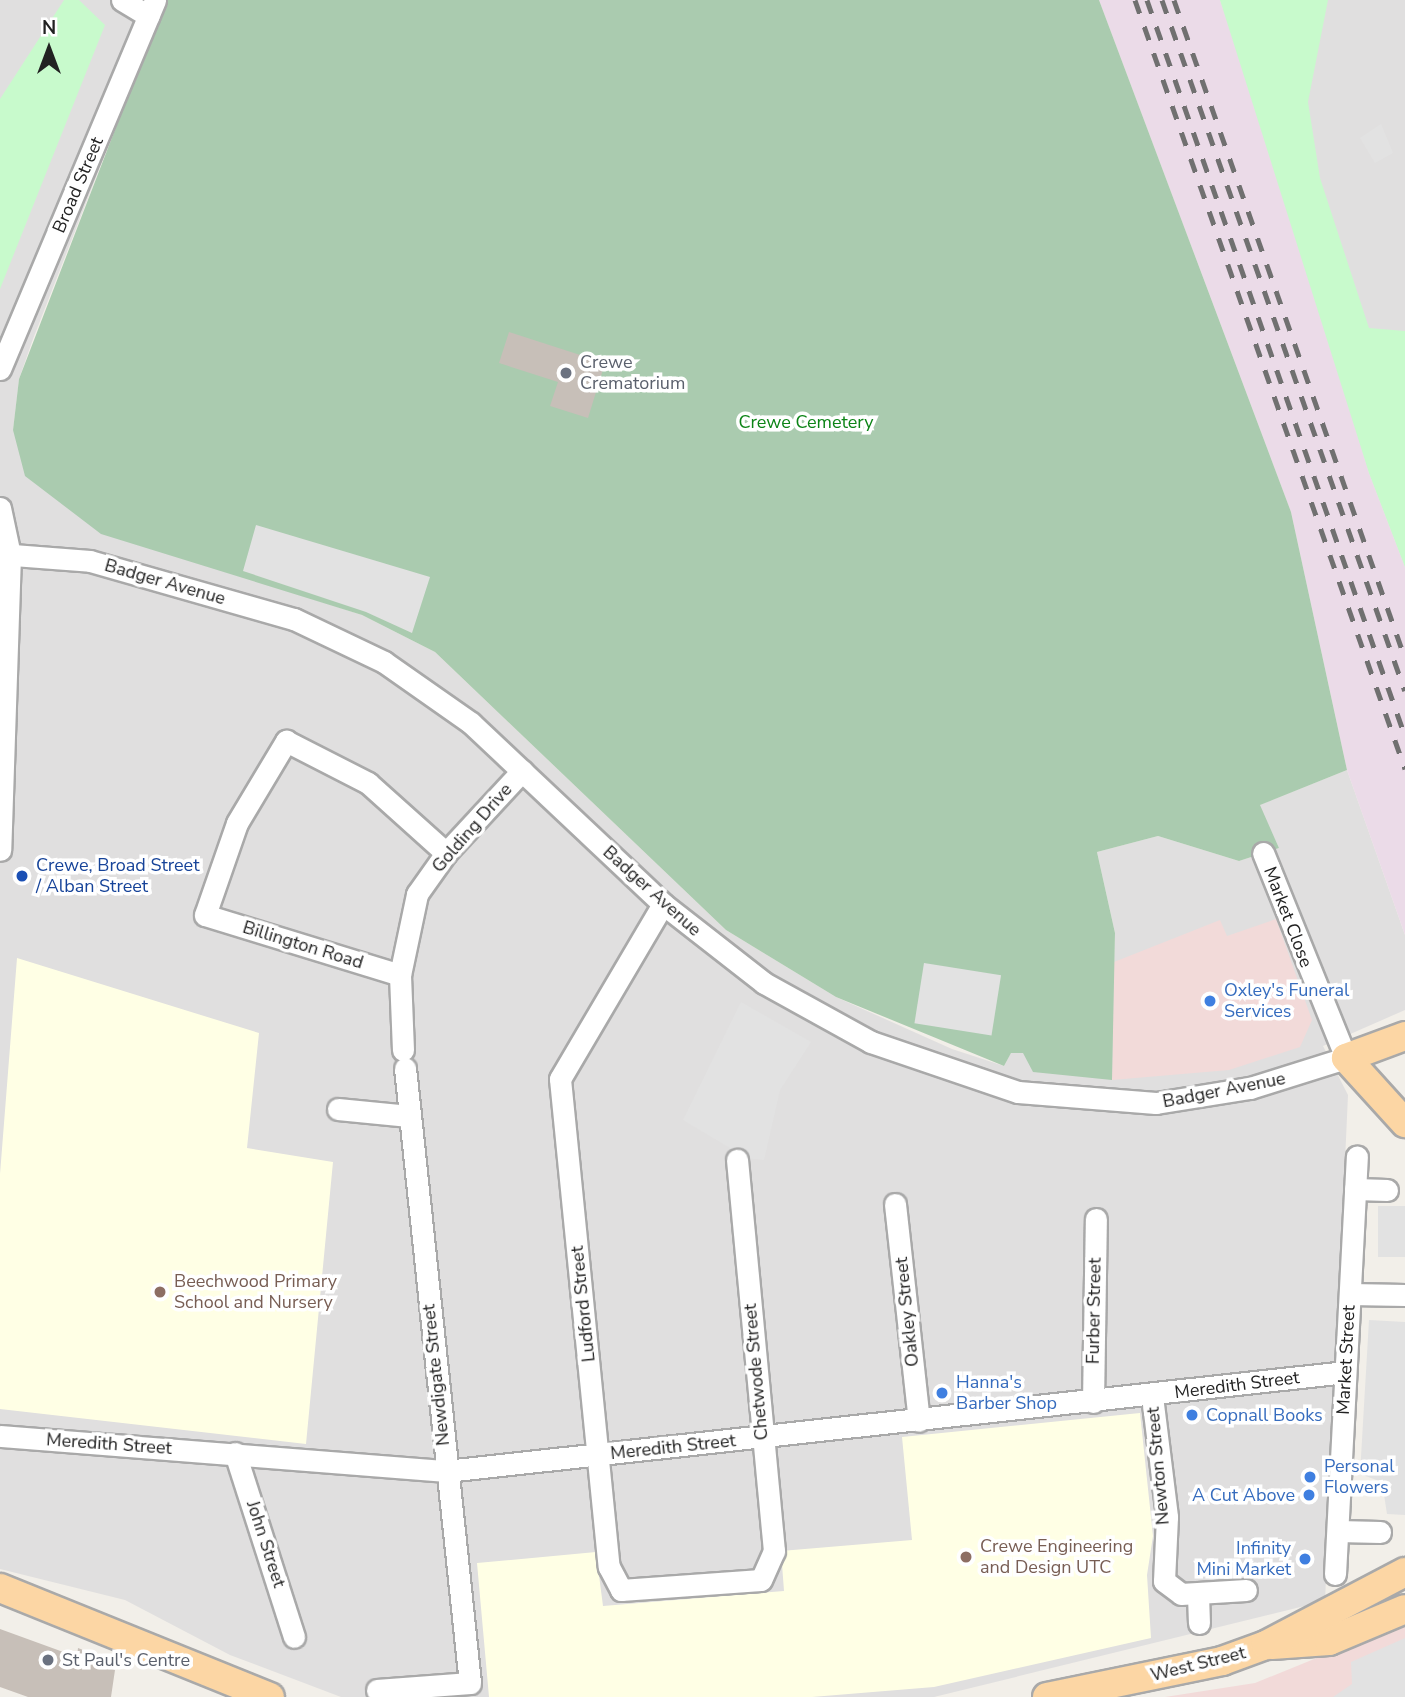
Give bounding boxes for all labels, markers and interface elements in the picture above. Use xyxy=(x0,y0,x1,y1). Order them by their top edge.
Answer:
north arrow xyxy=(14,14,84,84)
text: N xyxy=(42,15,56,41)
street label: Broad Street xyxy=(48,134,108,236)
place label: Crewe Crematorium xyxy=(580,352,685,394)
marker: Crewe Crematorium xyxy=(558,365,574,381)
park label: Crewe Cemetery xyxy=(738,411,874,433)
street label: Badger Avenue xyxy=(102,554,228,610)
street label: Golding Drive xyxy=(427,779,517,877)
street label: Badger Avenue xyxy=(598,841,706,941)
place label: Crewe, Broad Street / Alban Street xyxy=(36,855,199,898)
street label: Market Close xyxy=(1259,864,1317,970)
marker: Crewe, Broad Street / Alban Street xyxy=(14,868,30,884)
street label: Billington Road xyxy=(240,916,366,974)
place label: Oxley's Funeral Services xyxy=(1224,980,1349,1023)
marker: Oxley's Funeral Services xyxy=(1202,993,1218,1009)
street label: Badger Avenue xyxy=(1161,1068,1287,1112)
street label: Ludford Street xyxy=(566,1245,600,1363)
street label: Oakley Street xyxy=(891,1256,923,1368)
street label: Furber Street xyxy=(1082,1258,1106,1364)
place label: Beechwood Primary School and Nursery xyxy=(174,1271,337,1314)
marker: Beechwood Primary School and Nursery xyxy=(152,1284,168,1300)
street label: Newdigate Street xyxy=(418,1303,454,1447)
street label: Chetwode Street xyxy=(739,1303,773,1441)
street label: Market Street xyxy=(1332,1305,1360,1415)
street label: Meredith Street xyxy=(1173,1367,1301,1403)
place label: Hanna's Barber Shop xyxy=(956,1372,1057,1414)
marker: Hanna's Barber Shop xyxy=(934,1385,950,1401)
place label: Copnall Books xyxy=(1206,1404,1323,1426)
street label: Newton Street xyxy=(1142,1406,1174,1526)
marker: Copnall Books xyxy=(1184,1407,1200,1423)
street label: Meredith Street xyxy=(45,1429,173,1459)
street label: Meredith Street xyxy=(609,1430,737,1464)
place label: Personal Flowers xyxy=(1324,1456,1395,1498)
marker: Personal Flowers xyxy=(1302,1469,1318,1485)
place label: A Cut Above xyxy=(1192,1484,1295,1506)
marker: A Cut Above xyxy=(1301,1487,1317,1503)
street label: John Street xyxy=(242,1498,290,1590)
place label: Crewe Engineering and Design UTC xyxy=(980,1536,1133,1578)
place label: Infinity Mini Market xyxy=(1196,1538,1291,1580)
marker: Crewe Engineering and Design UTC xyxy=(958,1549,974,1565)
marker: Infinity Mini Market xyxy=(1297,1551,1313,1567)
street label: West Street xyxy=(1148,1642,1248,1686)
place label: St Paul's Centre xyxy=(62,1649,190,1671)
marker: St Paul's Centre xyxy=(40,1652,56,1668)

